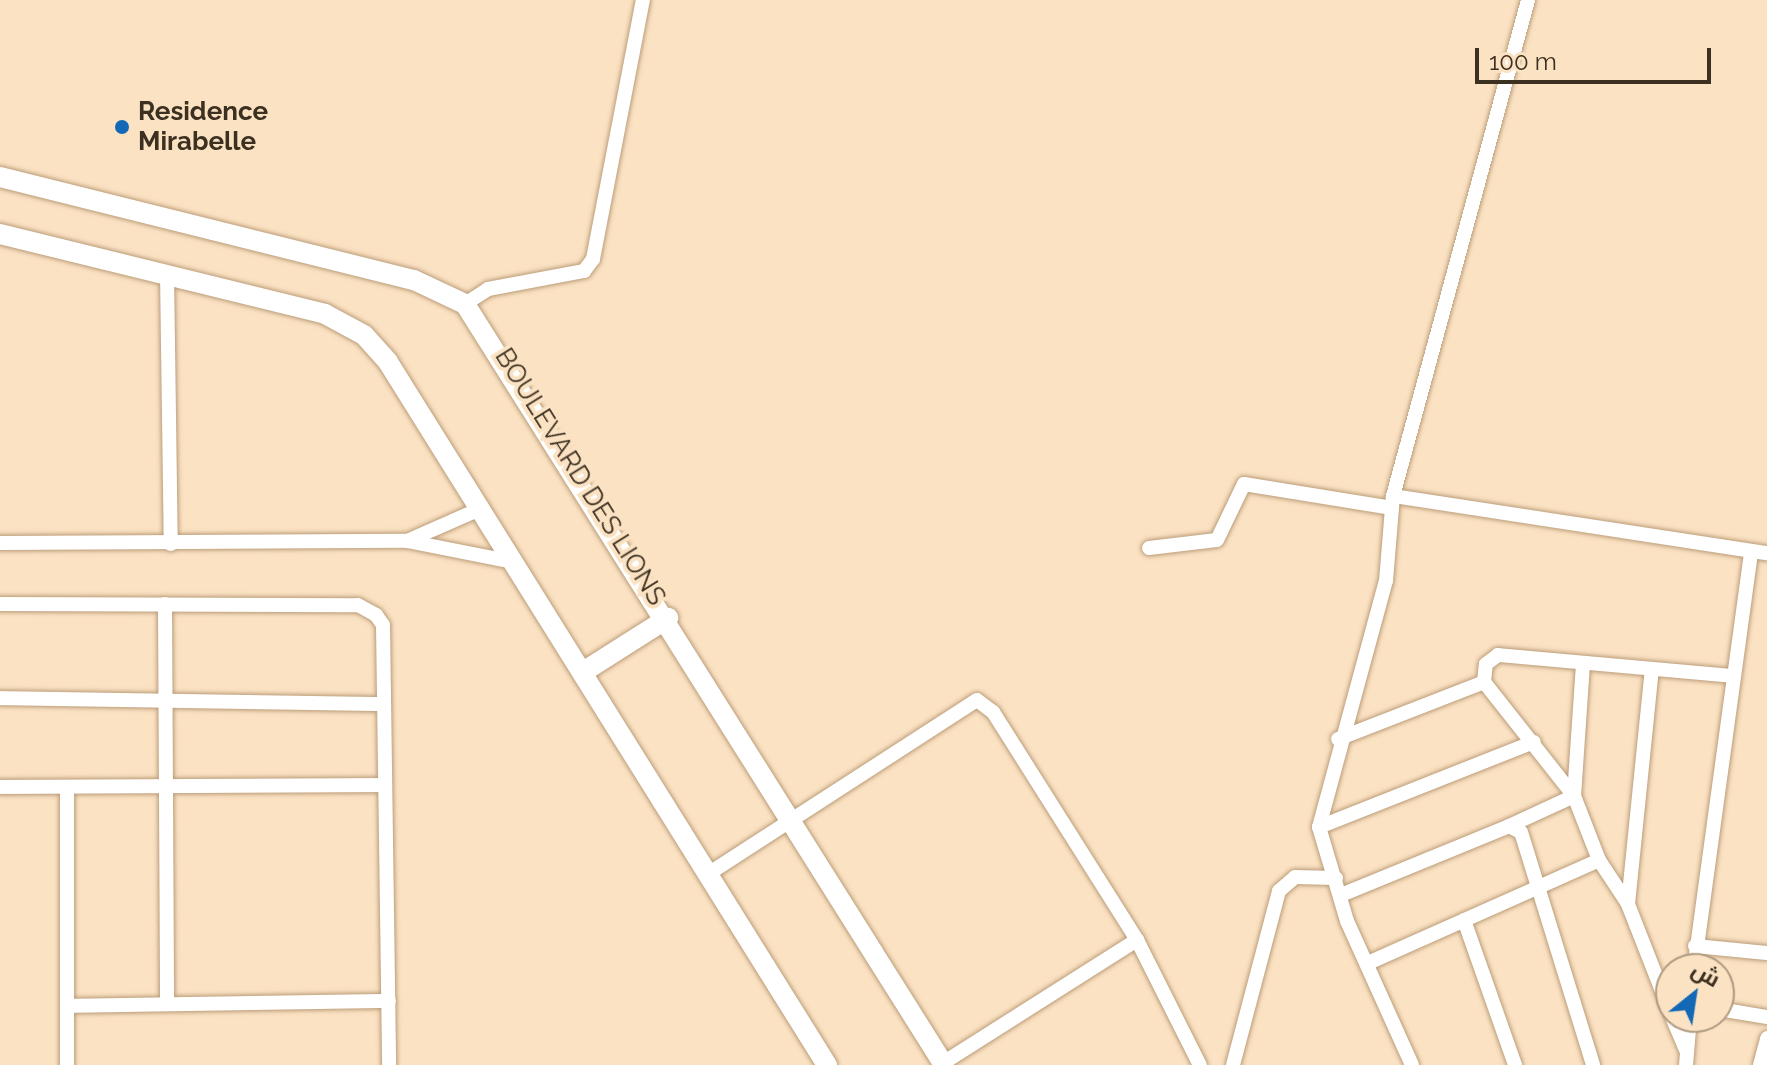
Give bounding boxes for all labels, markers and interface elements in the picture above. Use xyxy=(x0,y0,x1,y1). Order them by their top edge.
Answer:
scale bar xyxy=(1479,32,1715,82)
text: 100 m xyxy=(1489,47,1557,76)
place label: Residence Mirabelle xyxy=(138,96,268,158)
marker: Residence Mirabelle xyxy=(113,118,131,136)
street label: BOULEVARD DES LIONS xyxy=(488,343,672,611)
north arrow xyxy=(1655,953,1735,1033)
text: ش xyxy=(1687,956,1725,992)

